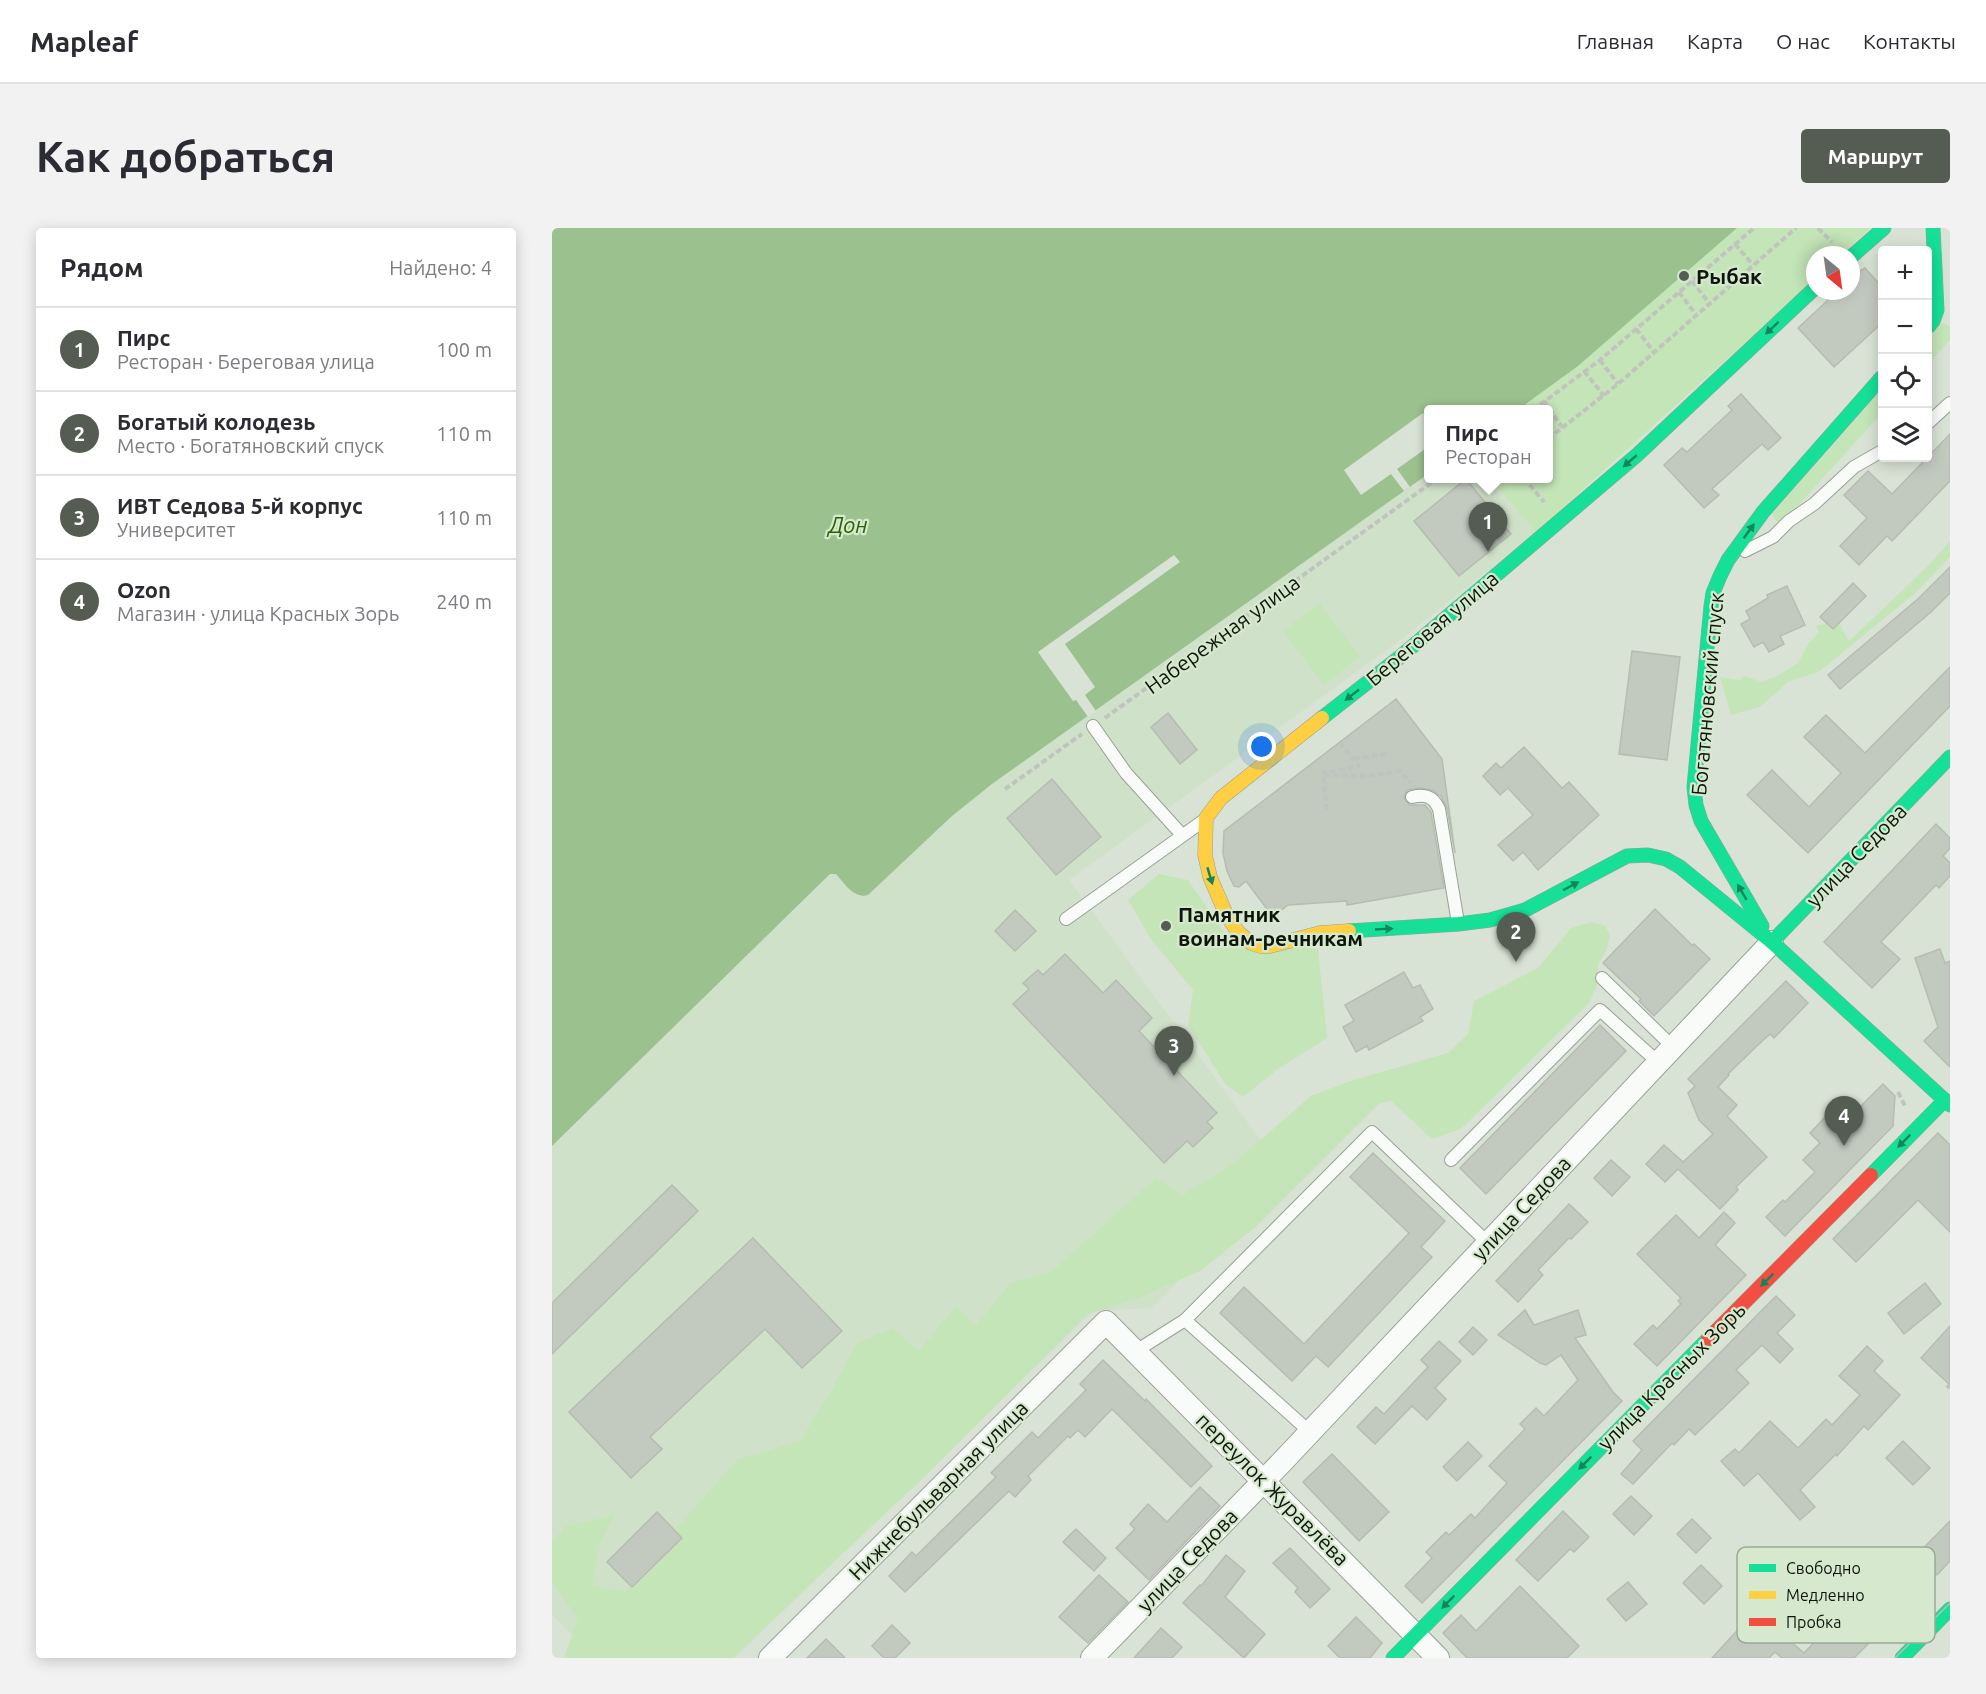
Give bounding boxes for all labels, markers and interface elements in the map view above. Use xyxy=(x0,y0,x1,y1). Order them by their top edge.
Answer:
text: Mapleaf xyxy=(30,26,138,57)
text: Главная xyxy=(1577,29,1654,53)
text: Карта xyxy=(1687,29,1743,53)
text: О нас xyxy=(1776,29,1830,53)
text: Контакты xyxy=(1863,29,1956,53)
button: Маршрут xyxy=(1801,129,1950,183)
text: Как добраться xyxy=(36,133,335,180)
north arrow xyxy=(1806,246,1860,300)
map controls xyxy=(1878,246,1932,462)
button: + xyxy=(1878,246,1932,300)
text: Рядом xyxy=(60,253,144,282)
text: Найдено: 4 xyxy=(389,256,492,279)
place label: Рыбак xyxy=(1696,264,1762,288)
marker: Рыбак xyxy=(1677,269,1691,283)
button: − xyxy=(1878,300,1932,354)
one-way arrow xyxy=(1765,321,1780,335)
text: Пирс xyxy=(117,325,170,350)
text: 1 xyxy=(74,338,85,361)
text: 100 m xyxy=(436,338,492,361)
text: Ресторан · Береговая улица xyxy=(117,350,375,373)
button: locate xyxy=(1878,354,1932,408)
popup xyxy=(1424,405,1553,483)
button: layers xyxy=(1878,408,1932,462)
text: Богатый колодезь xyxy=(117,409,315,434)
text: Пирс xyxy=(1445,420,1499,445)
text: 2 xyxy=(74,422,85,445)
text: 110 m xyxy=(436,422,492,445)
text: Место · Богатяновский спуск xyxy=(117,434,384,457)
text: Ресторан xyxy=(1445,445,1532,468)
one-way arrow xyxy=(1623,454,1638,467)
text: ИВТ Седова 5-й корпус xyxy=(117,493,363,518)
pin: 1 xyxy=(1468,502,1508,552)
text: 3 xyxy=(74,506,85,529)
text: 110 m xyxy=(436,506,492,529)
water label: Дон xyxy=(827,512,867,537)
text: Университет xyxy=(117,518,235,541)
one-way arrow xyxy=(1743,523,1755,538)
street label: Береговая улица xyxy=(1361,566,1503,690)
street label: Набережная улица xyxy=(1140,570,1304,698)
text: Ozon xyxy=(117,577,171,602)
text: 4 xyxy=(74,590,85,613)
text: 240 m xyxy=(436,590,492,613)
street label: Богатяновский спуск xyxy=(1686,591,1728,797)
text: Магазин · улица Красных Зорь xyxy=(117,602,399,625)
one-way arrow xyxy=(1344,688,1360,701)
your location xyxy=(1247,732,1276,761)
street label: улица Седова xyxy=(1801,799,1911,911)
one-way arrow xyxy=(1206,867,1216,885)
one-way arrow xyxy=(1563,881,1580,890)
one-way arrow xyxy=(1737,884,1748,900)
place label: Памятник воинам-речникам xyxy=(1178,902,1363,950)
pin: 2 xyxy=(1496,912,1536,962)
marker: Памятник воинам-речникам xyxy=(1159,919,1173,933)
one-way arrow xyxy=(1375,925,1394,934)
pin: 3 xyxy=(1154,1026,1194,1076)
pin: 4 xyxy=(1824,1096,1864,1146)
one-way arrow xyxy=(1897,1134,1911,1149)
street label: улица Седова xyxy=(1467,1151,1575,1265)
one-way arrow xyxy=(1760,1272,1774,1286)
street label: улица Красных Зорь xyxy=(1592,1297,1750,1455)
street label: Нижнебульварная улица xyxy=(844,1396,1032,1584)
street label: переулок Журавлёва xyxy=(1192,1408,1354,1570)
one-way arrow xyxy=(1579,1456,1593,1470)
street label: улица Седова xyxy=(1132,1504,1242,1616)
legend xyxy=(1737,1547,1935,1643)
text: Свободно xyxy=(1786,1559,1861,1577)
text: Медленно xyxy=(1786,1586,1865,1604)
one-way arrow xyxy=(1441,1594,1455,1609)
text: Пробка xyxy=(1786,1613,1842,1631)

